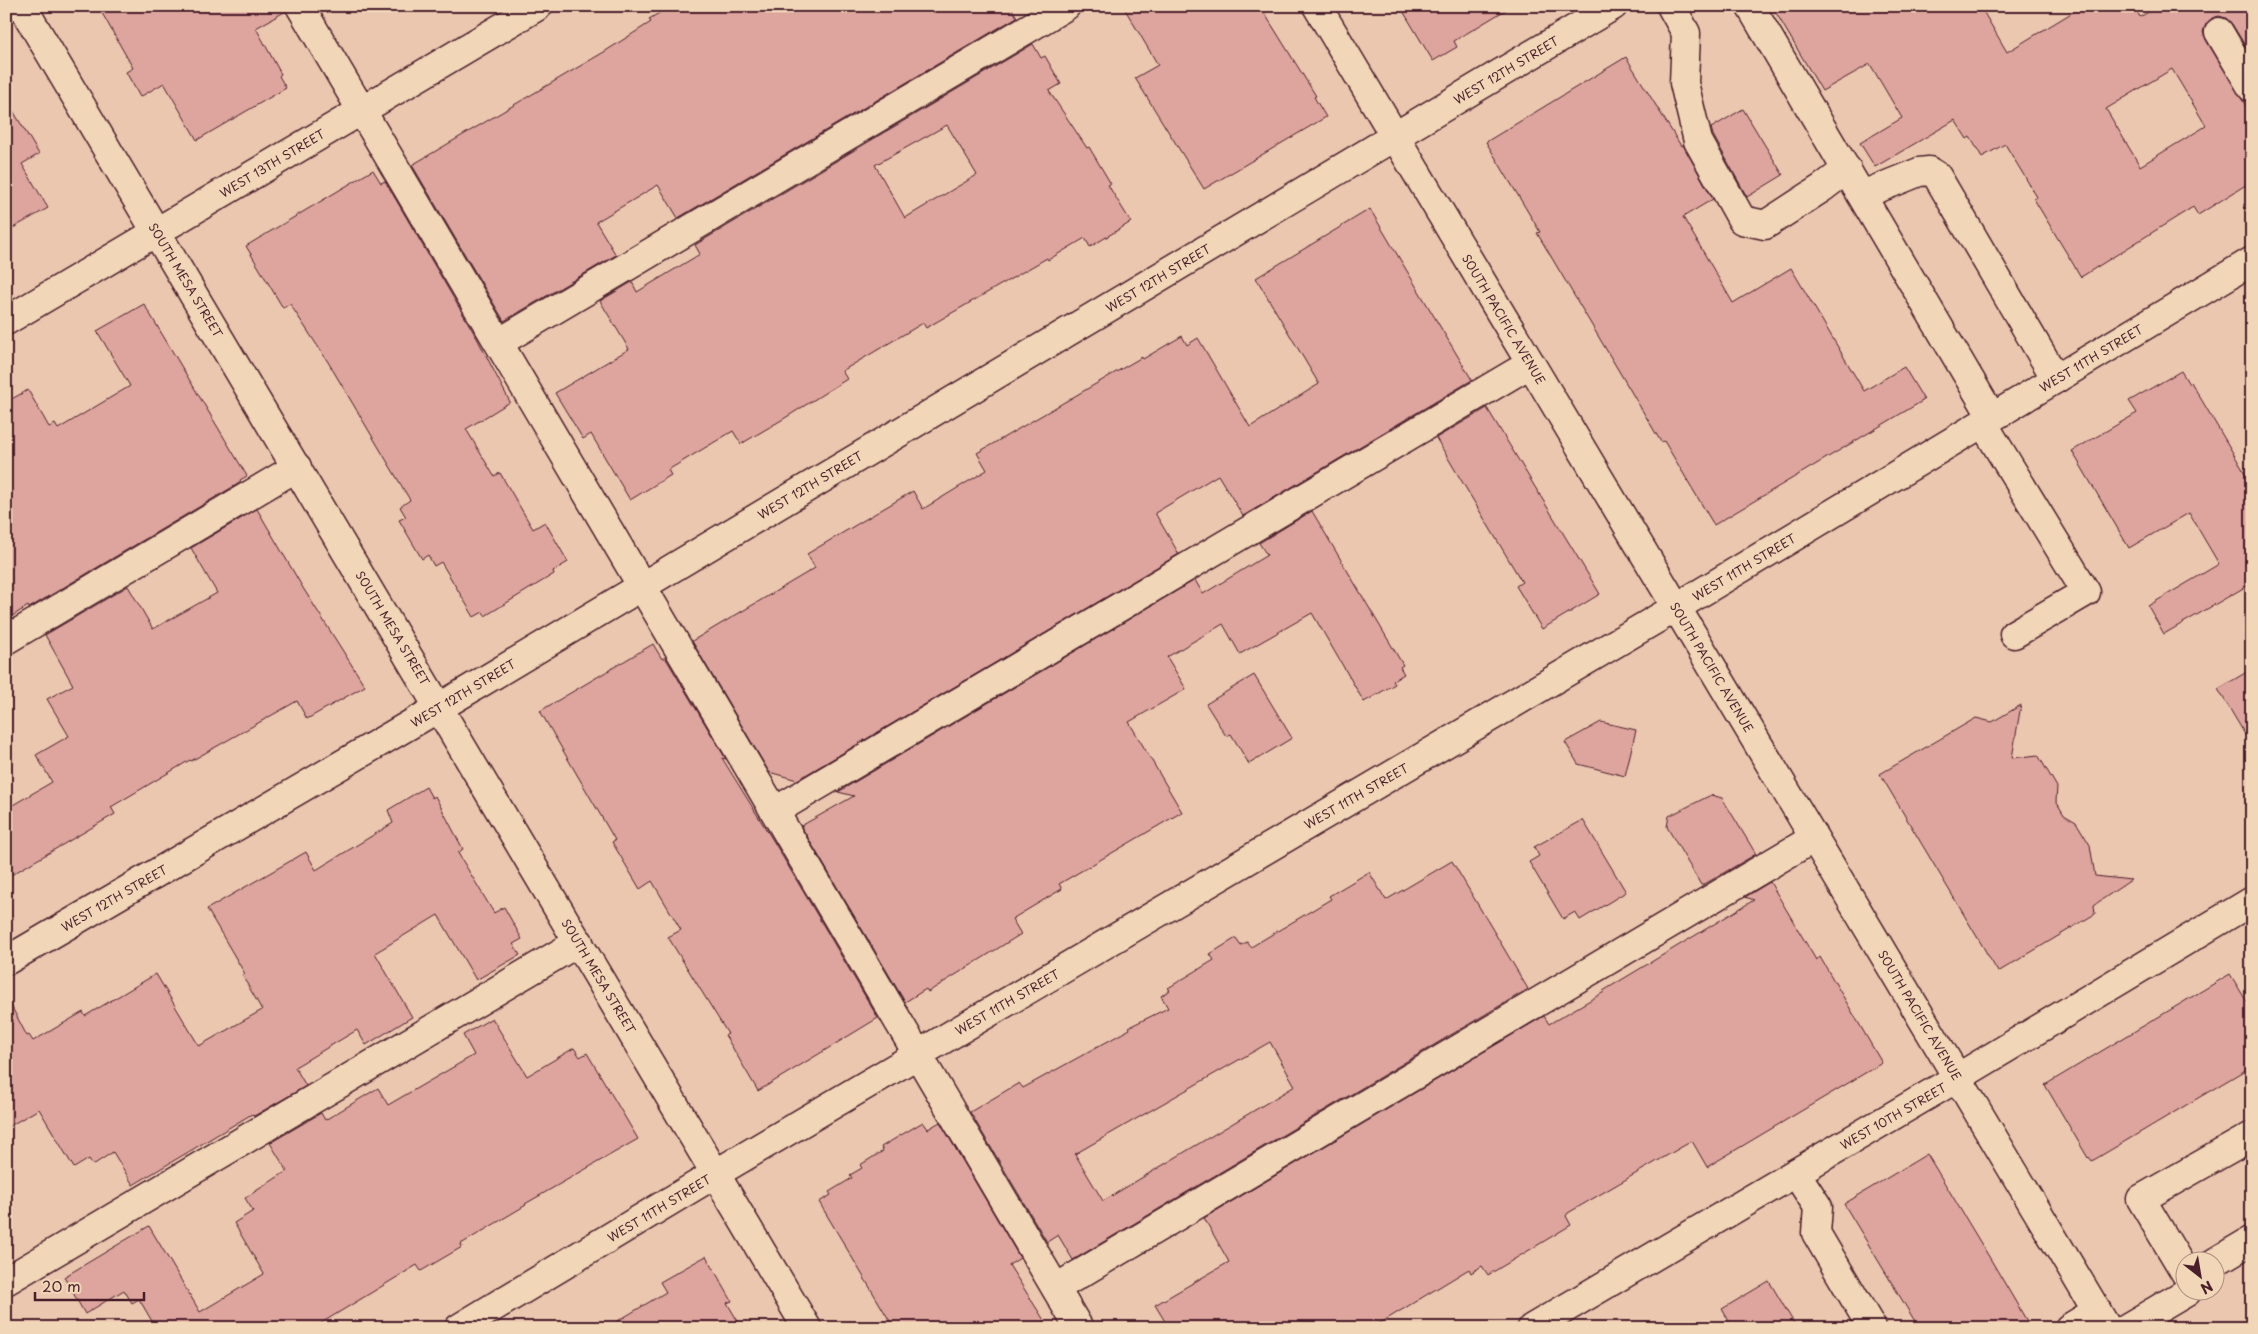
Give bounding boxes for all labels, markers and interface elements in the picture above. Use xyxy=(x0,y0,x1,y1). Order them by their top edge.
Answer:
street label: WEST 12TH STREET xyxy=(1450,31,1563,109)
street label: WEST 13TH STREET xyxy=(216,124,329,202)
street label: SOUTH MESA STREET xyxy=(145,219,228,341)
street label: WEST 12TH STREET xyxy=(1102,239,1215,317)
street label: SOUTH PACIFIC AVENUE xyxy=(1458,251,1550,387)
street label: WEST 11TH STREET xyxy=(2036,320,2147,396)
street label: WEST 12TH STREET xyxy=(754,446,867,524)
street label: WEST 11TH STREET xyxy=(1689,529,1800,605)
street label: SOUTH MESA STREET xyxy=(352,567,435,689)
street label: SOUTH PACIFIC AVENUE xyxy=(1666,599,1758,735)
street label: WEST 12TH STREET xyxy=(407,654,520,732)
street label: WEST 11TH STREET xyxy=(1300,758,1412,833)
street label: WEST 12TH STREET xyxy=(58,860,171,936)
street label: SOUTH MESA STREET xyxy=(558,915,641,1037)
street label: SOUTH PACIFIC AVENUE xyxy=(1874,947,1966,1083)
street label: WEST 11TH STREET xyxy=(951,964,1063,1039)
street label: WEST 10TH STREET xyxy=(1836,1078,1950,1154)
street label: WEST 11TH STREET xyxy=(604,1170,715,1246)
north arrow xyxy=(2176,1252,2226,1302)
scale bar xyxy=(35,1269,144,1301)
text: 20 m xyxy=(42,1274,81,1297)
text: N xyxy=(2197,1276,2217,1299)

